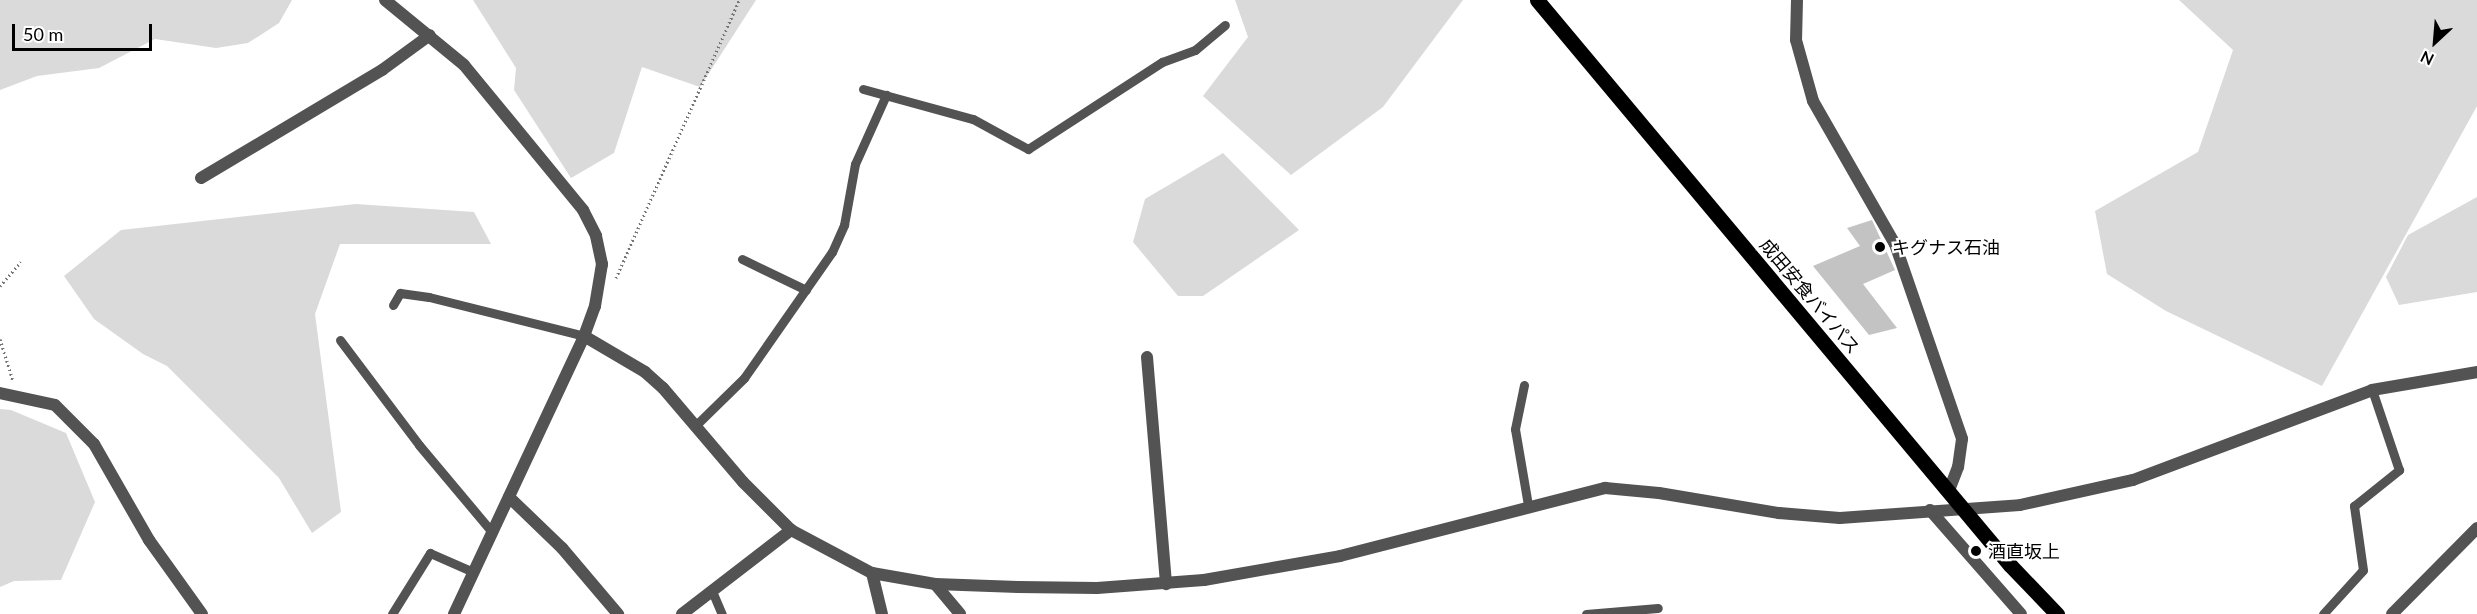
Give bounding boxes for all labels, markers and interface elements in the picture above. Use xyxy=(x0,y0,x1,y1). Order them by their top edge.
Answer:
scale bar xyxy=(15,12,154,50)
north arrow xyxy=(2405,12,2465,72)
text: 50 m xyxy=(23,23,63,45)
text: N xyxy=(2417,47,2437,70)
street label: 成田安食バイパス xyxy=(1755,234,1865,358)
place label: キグナス石油 xyxy=(1892,236,2000,258)
marker: キグナス石油 xyxy=(1873,240,1887,254)
place label: 酒直坂上 xyxy=(1988,540,2060,562)
marker: 酒直坂上 xyxy=(1969,544,1983,558)

